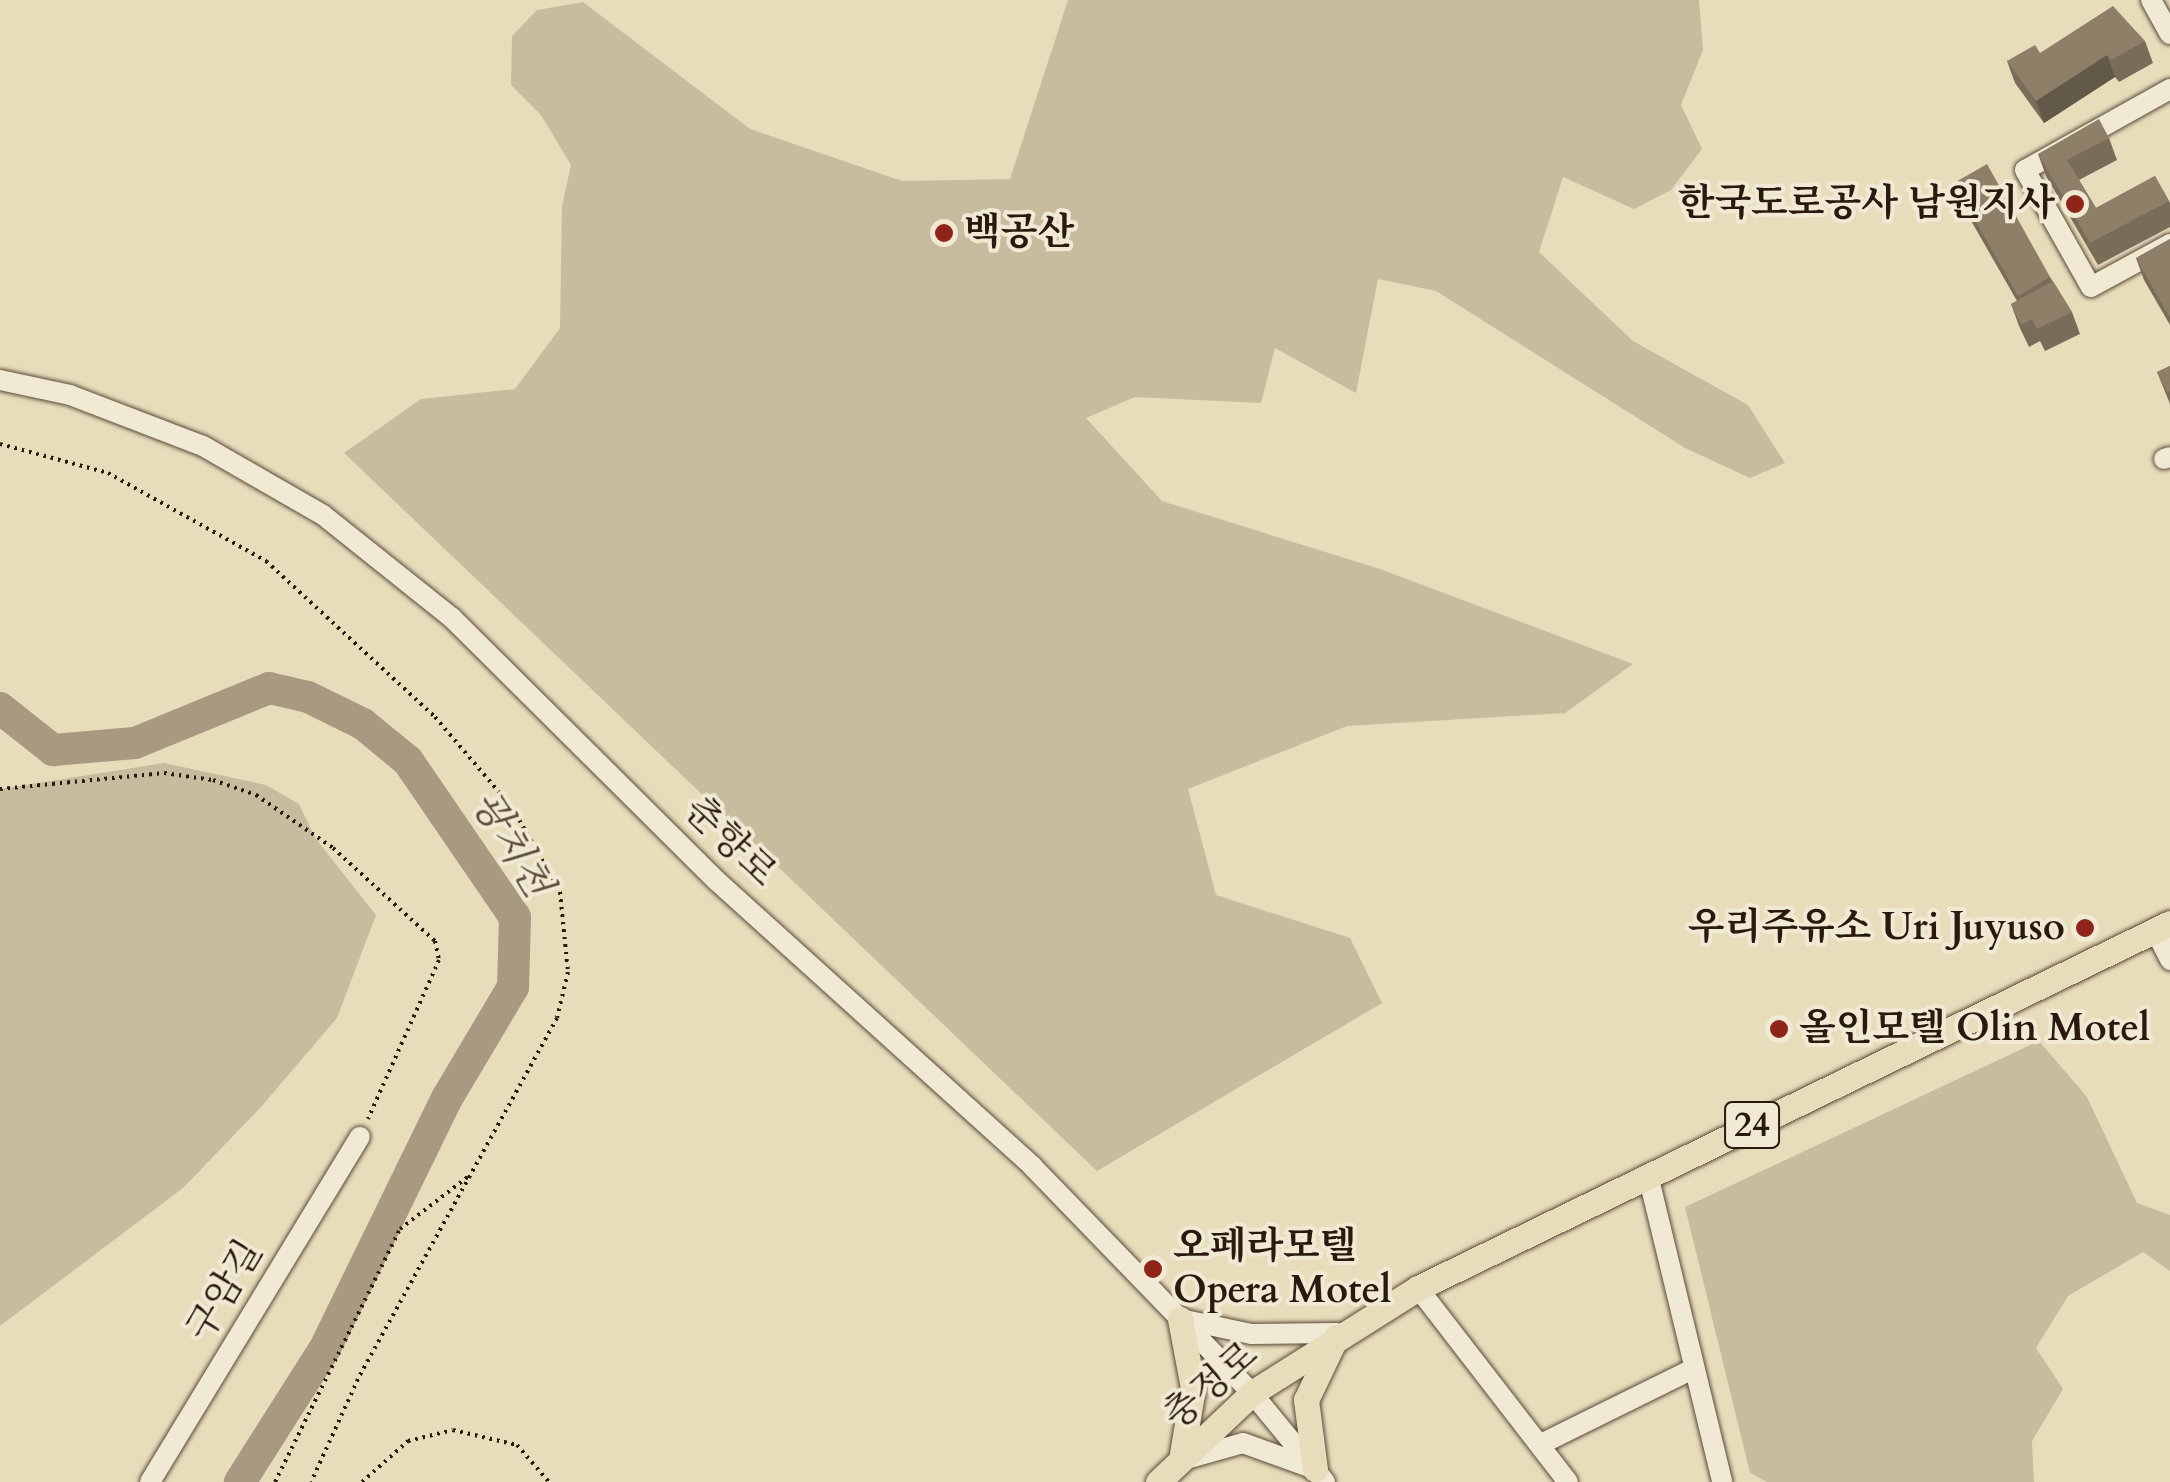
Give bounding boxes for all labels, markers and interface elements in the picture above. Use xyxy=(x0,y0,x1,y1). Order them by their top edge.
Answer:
place label: 한국도로공사 남원지사 xyxy=(1678,181,2055,227)
marker: 한국도로공사 남원지사 xyxy=(2064,193,2086,215)
place label: 백공산 xyxy=(964,210,1074,256)
marker: 백공산 xyxy=(933,222,955,244)
water label: 광치천 xyxy=(461,782,561,906)
street label: 춘향로 xyxy=(675,787,785,897)
place label: 우리주유소 Uri Juyuso xyxy=(1688,905,2065,951)
marker: 우리주유소 Uri Juyuso xyxy=(2074,917,2096,939)
place label: 올인모텔 Olin Motel xyxy=(1799,1006,2150,1052)
marker: 올인모텔 Olin Motel xyxy=(1768,1018,1790,1040)
road number: 24 xyxy=(1722,1095,1782,1155)
place label: 오페라모텔 Opera Motel xyxy=(1173,1224,1391,1314)
street label: 구암길 xyxy=(177,1232,273,1350)
marker: 오페라모텔 Opera Motel xyxy=(1142,1258,1164,1280)
street label: 충정로 xyxy=(1154,1333,1268,1439)

